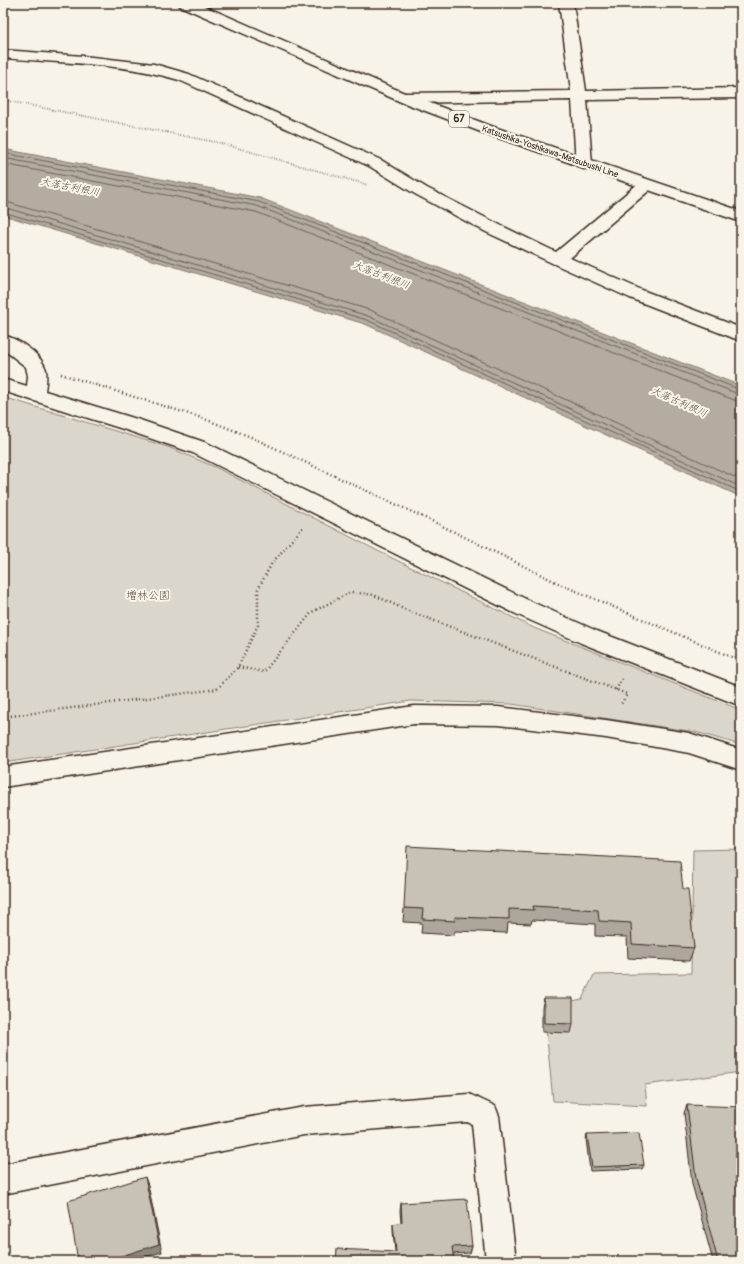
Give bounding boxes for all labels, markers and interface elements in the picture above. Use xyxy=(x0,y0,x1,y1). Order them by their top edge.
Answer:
road number: 67 xyxy=(449,111,469,127)
street label: Katsushika-Yoshikawa-Matsubushi Line xyxy=(480,123,620,181)
water label: 大落古利根川 xyxy=(39,175,101,199)
water label: 大落古利根川 xyxy=(351,259,411,291)
water label: 大落古利根川 xyxy=(649,384,709,420)
park label: 増林公園 xyxy=(126,589,170,602)

